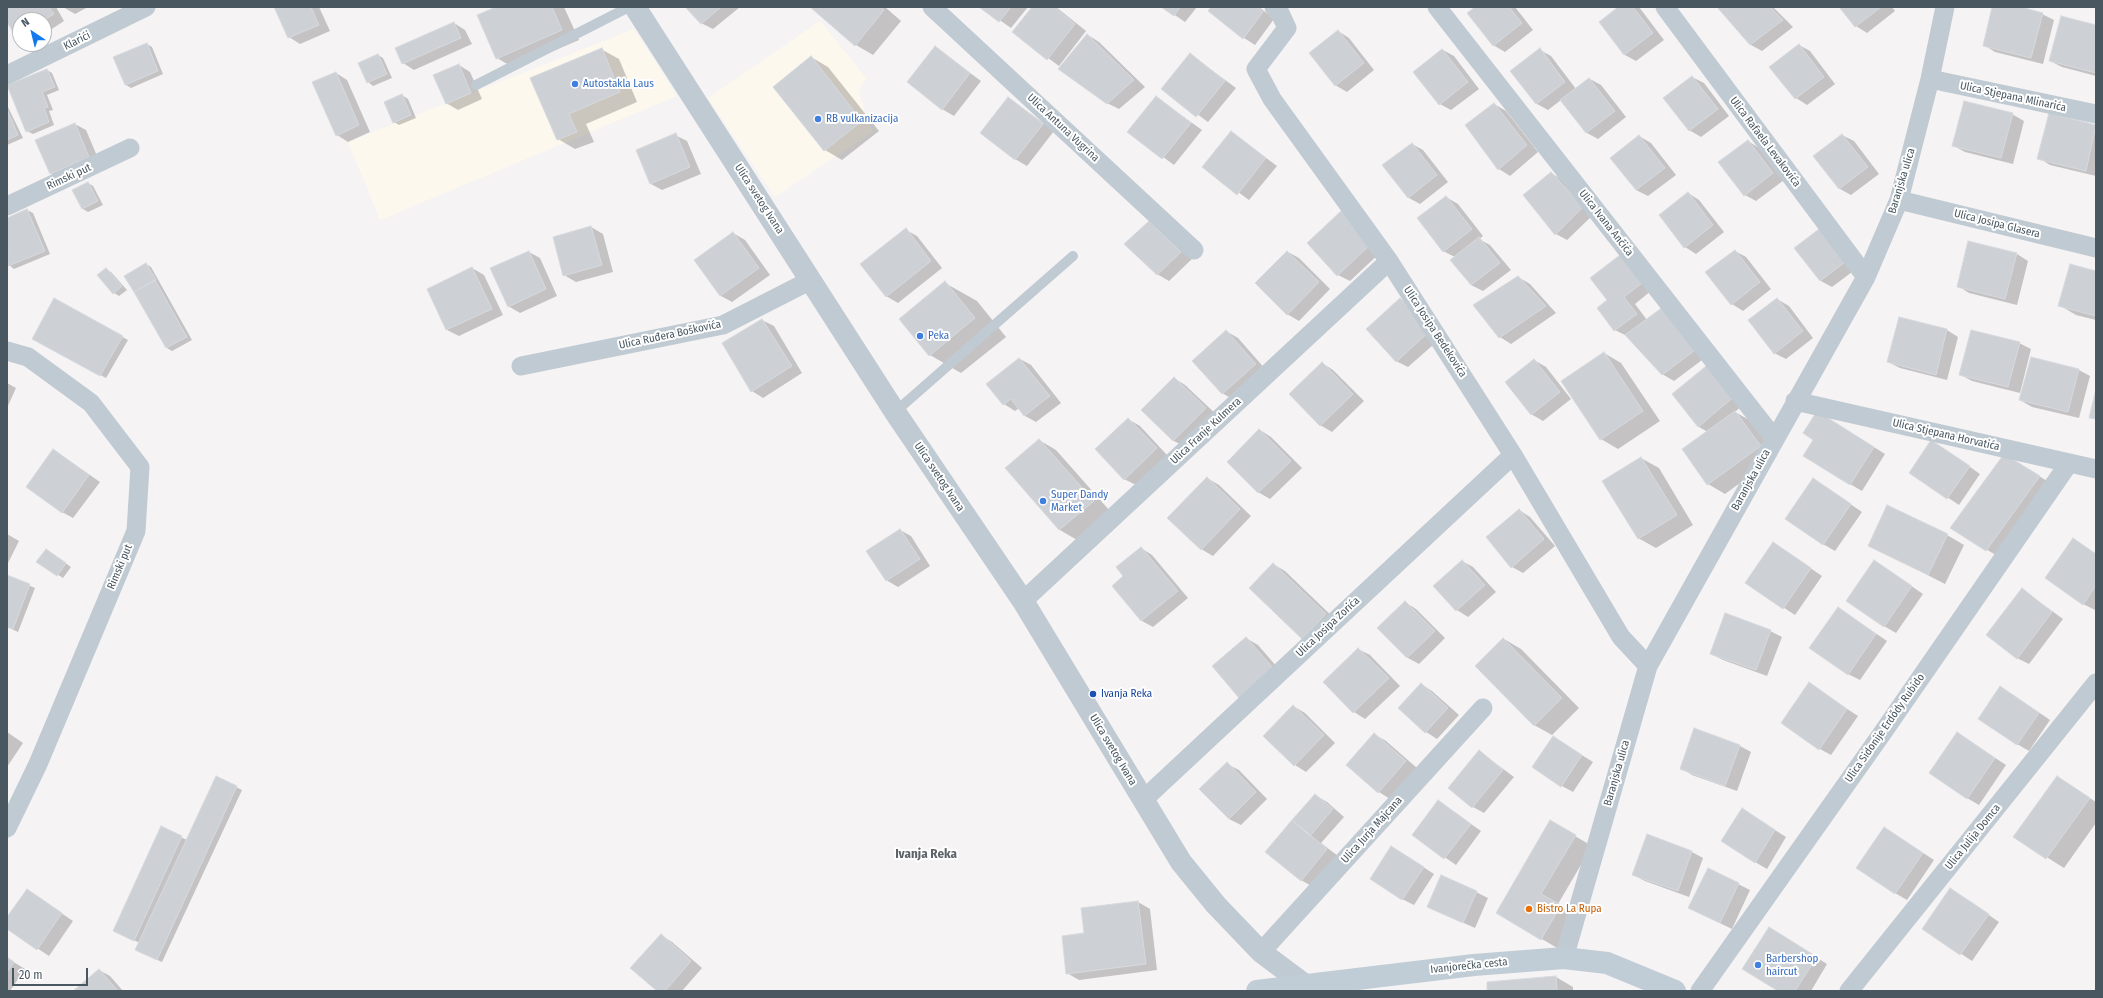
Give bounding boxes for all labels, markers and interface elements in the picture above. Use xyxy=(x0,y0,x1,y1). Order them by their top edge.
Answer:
north arrow xyxy=(12,12,52,52)
text: N xyxy=(19,15,32,30)
street label: Klarići xyxy=(61,29,93,53)
place label: Autostakla Laus xyxy=(583,77,654,91)
marker: Autostakla Laus xyxy=(570,79,580,89)
street label: Ulica Stjepana Mlinarića xyxy=(1959,79,2067,115)
street label: Ulica Antuna Vugrina xyxy=(1024,91,1102,165)
street label: Ulica Rafaela Levakovića xyxy=(1727,94,1803,190)
place label: RB vulkanizacija xyxy=(826,112,898,126)
marker: RB vulkanizacija xyxy=(813,114,823,124)
street label: Baranjska ulica xyxy=(1886,147,1918,215)
street label: Rimski put xyxy=(45,161,93,193)
street label: Ulica svetog Ivana xyxy=(731,162,787,236)
street label: Ulica Ivana Ančića xyxy=(1576,187,1636,259)
street label: Ulica Josipa Glasera xyxy=(1953,207,2041,241)
street label: Ulica Josipa Bedekovića xyxy=(1401,284,1469,380)
street label: Ulica Ruđera Boškovića xyxy=(618,318,722,352)
place label: Peka xyxy=(928,329,949,343)
marker: Peka xyxy=(915,331,925,341)
street label: Ulica Franje Kulmera xyxy=(1168,395,1244,467)
street label: Ulica Stjepana Horvatića xyxy=(1891,416,2001,454)
street label: Ulica svetog Ivana xyxy=(911,440,967,514)
street label: Baranjska ulica xyxy=(1729,447,1773,513)
place label: Super Dandy Market xyxy=(1051,488,1108,514)
marker: Super Dandy Market xyxy=(1038,496,1048,506)
street label: Rimski put xyxy=(105,543,135,591)
street label: Ulica Josipa Zorića xyxy=(1293,594,1363,660)
street label: Ulica Sidonije Erdődy Rubido xyxy=(1842,671,1928,785)
place label: Ivanja Reka xyxy=(1101,687,1152,701)
marker: Ivanja Reka xyxy=(1088,689,1098,699)
street label: Ulica svetog Ivana xyxy=(1087,712,1139,788)
street label: Baranjska ulica xyxy=(1601,739,1633,807)
street label: Ulica Jurja Majcana xyxy=(1339,794,1405,866)
street label: Ulica Julija Domca xyxy=(1943,802,2003,872)
district label: Ivanja Reka xyxy=(895,846,957,862)
place label: Bistro La Rupa xyxy=(1537,902,1602,916)
marker: Bistro La Rupa xyxy=(1524,904,1534,914)
place label: Barbershop haircut xyxy=(1766,952,1818,978)
street label: Ivanjorečka cesta xyxy=(1430,955,1508,977)
scale bar xyxy=(14,960,90,986)
marker: Barbershop haircut xyxy=(1753,960,1763,970)
text: 20 m xyxy=(19,968,43,982)

